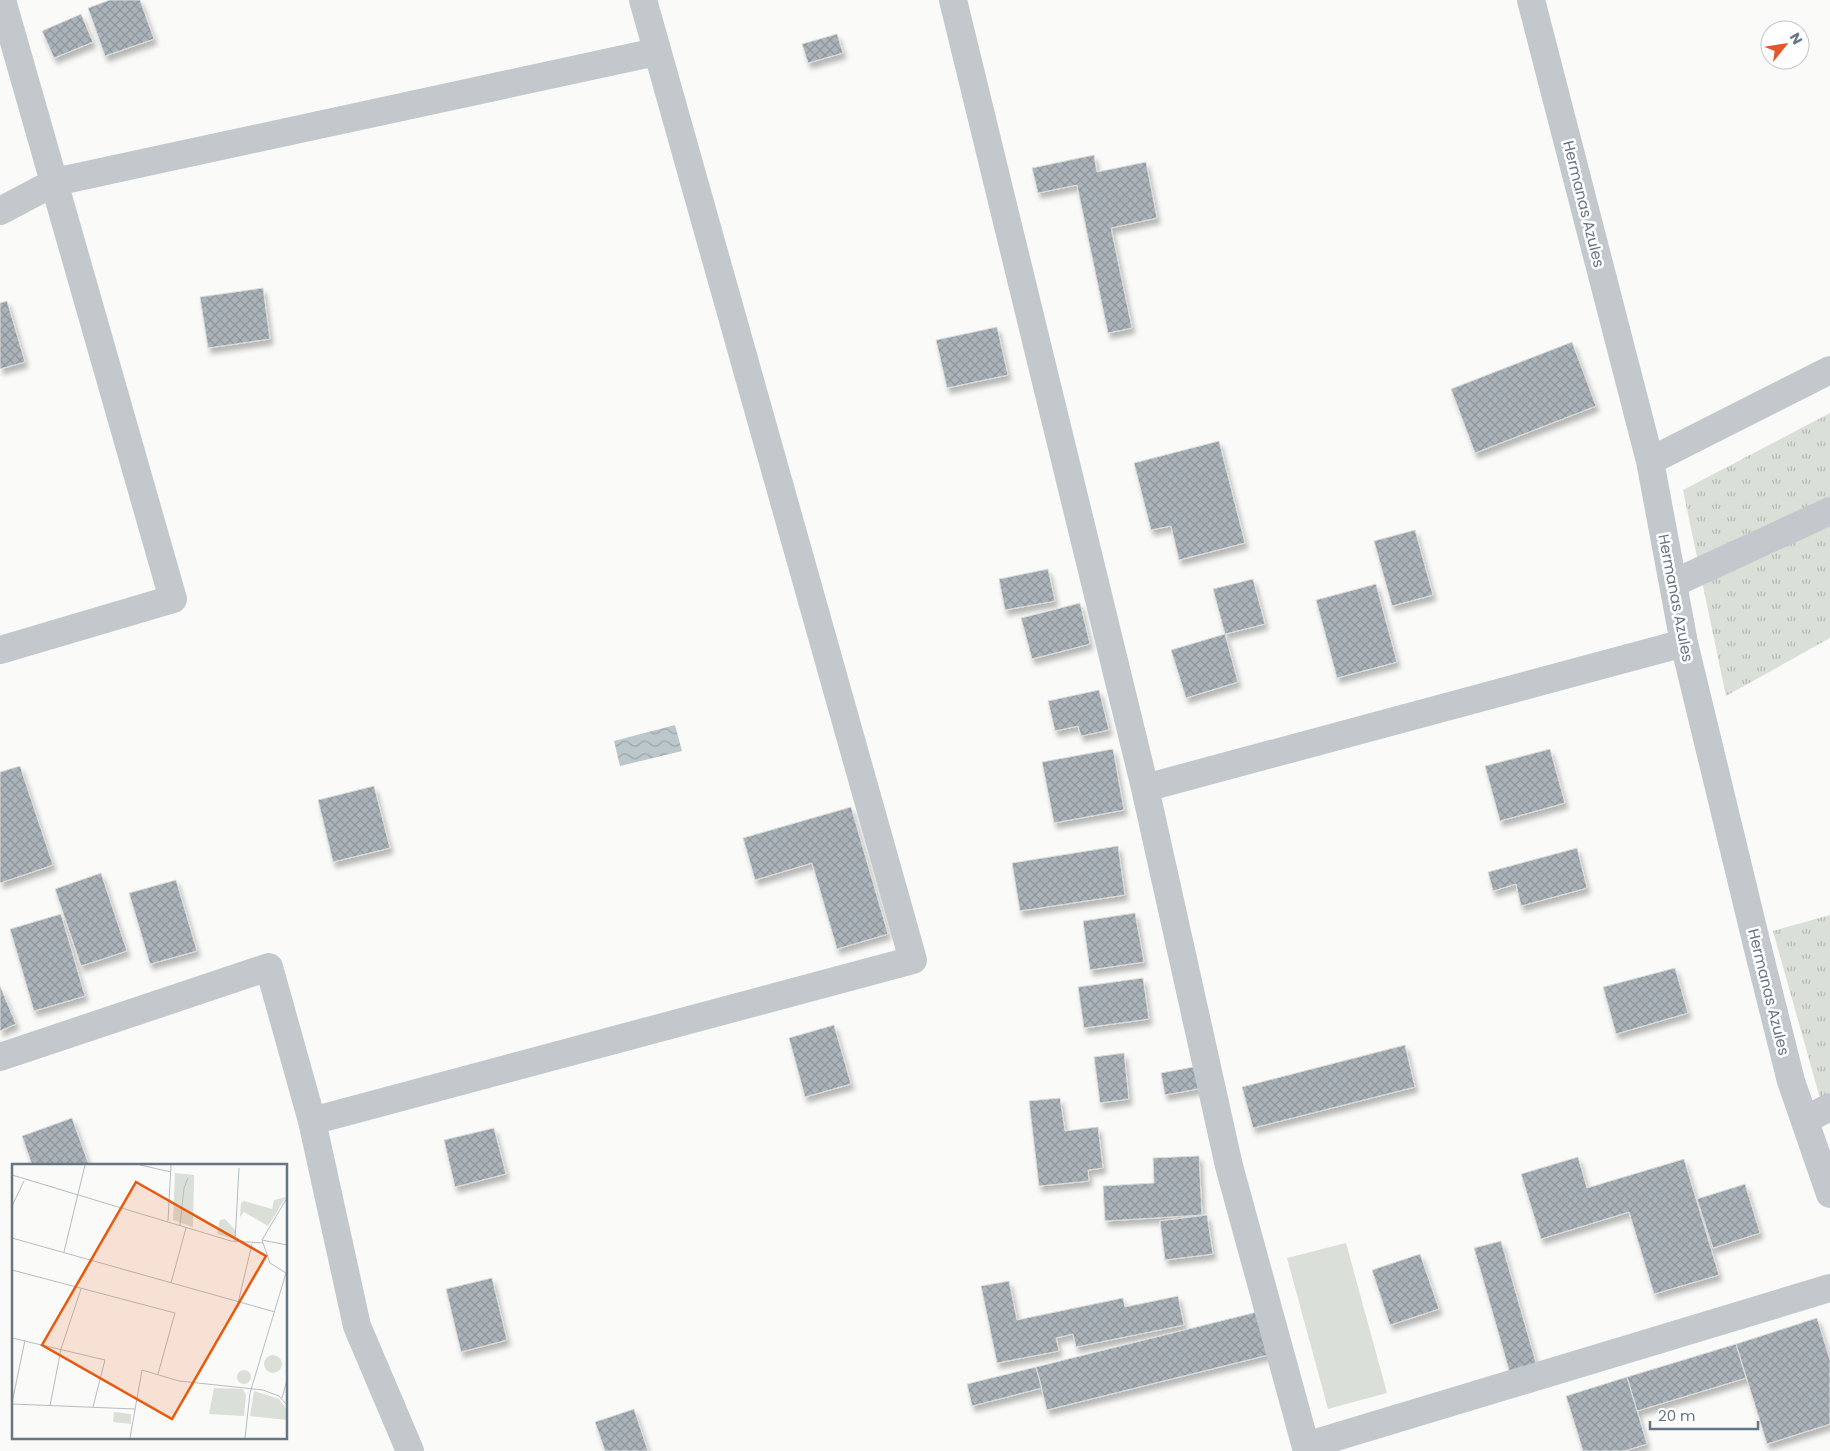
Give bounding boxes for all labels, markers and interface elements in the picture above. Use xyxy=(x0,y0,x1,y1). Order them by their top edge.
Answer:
north arrow xyxy=(1760,20,1810,70)
text: N xyxy=(1785,29,1808,48)
street label: Hermanas Azules xyxy=(1558,138,1610,270)
street label: Hermanas Azules xyxy=(1653,532,1699,664)
street label: Hermanas Azules xyxy=(1743,926,1795,1058)
inset map xyxy=(12,1164,288,1438)
scale bar xyxy=(1650,1398,1758,1430)
text: 20 m xyxy=(1658,1405,1696,1426)

